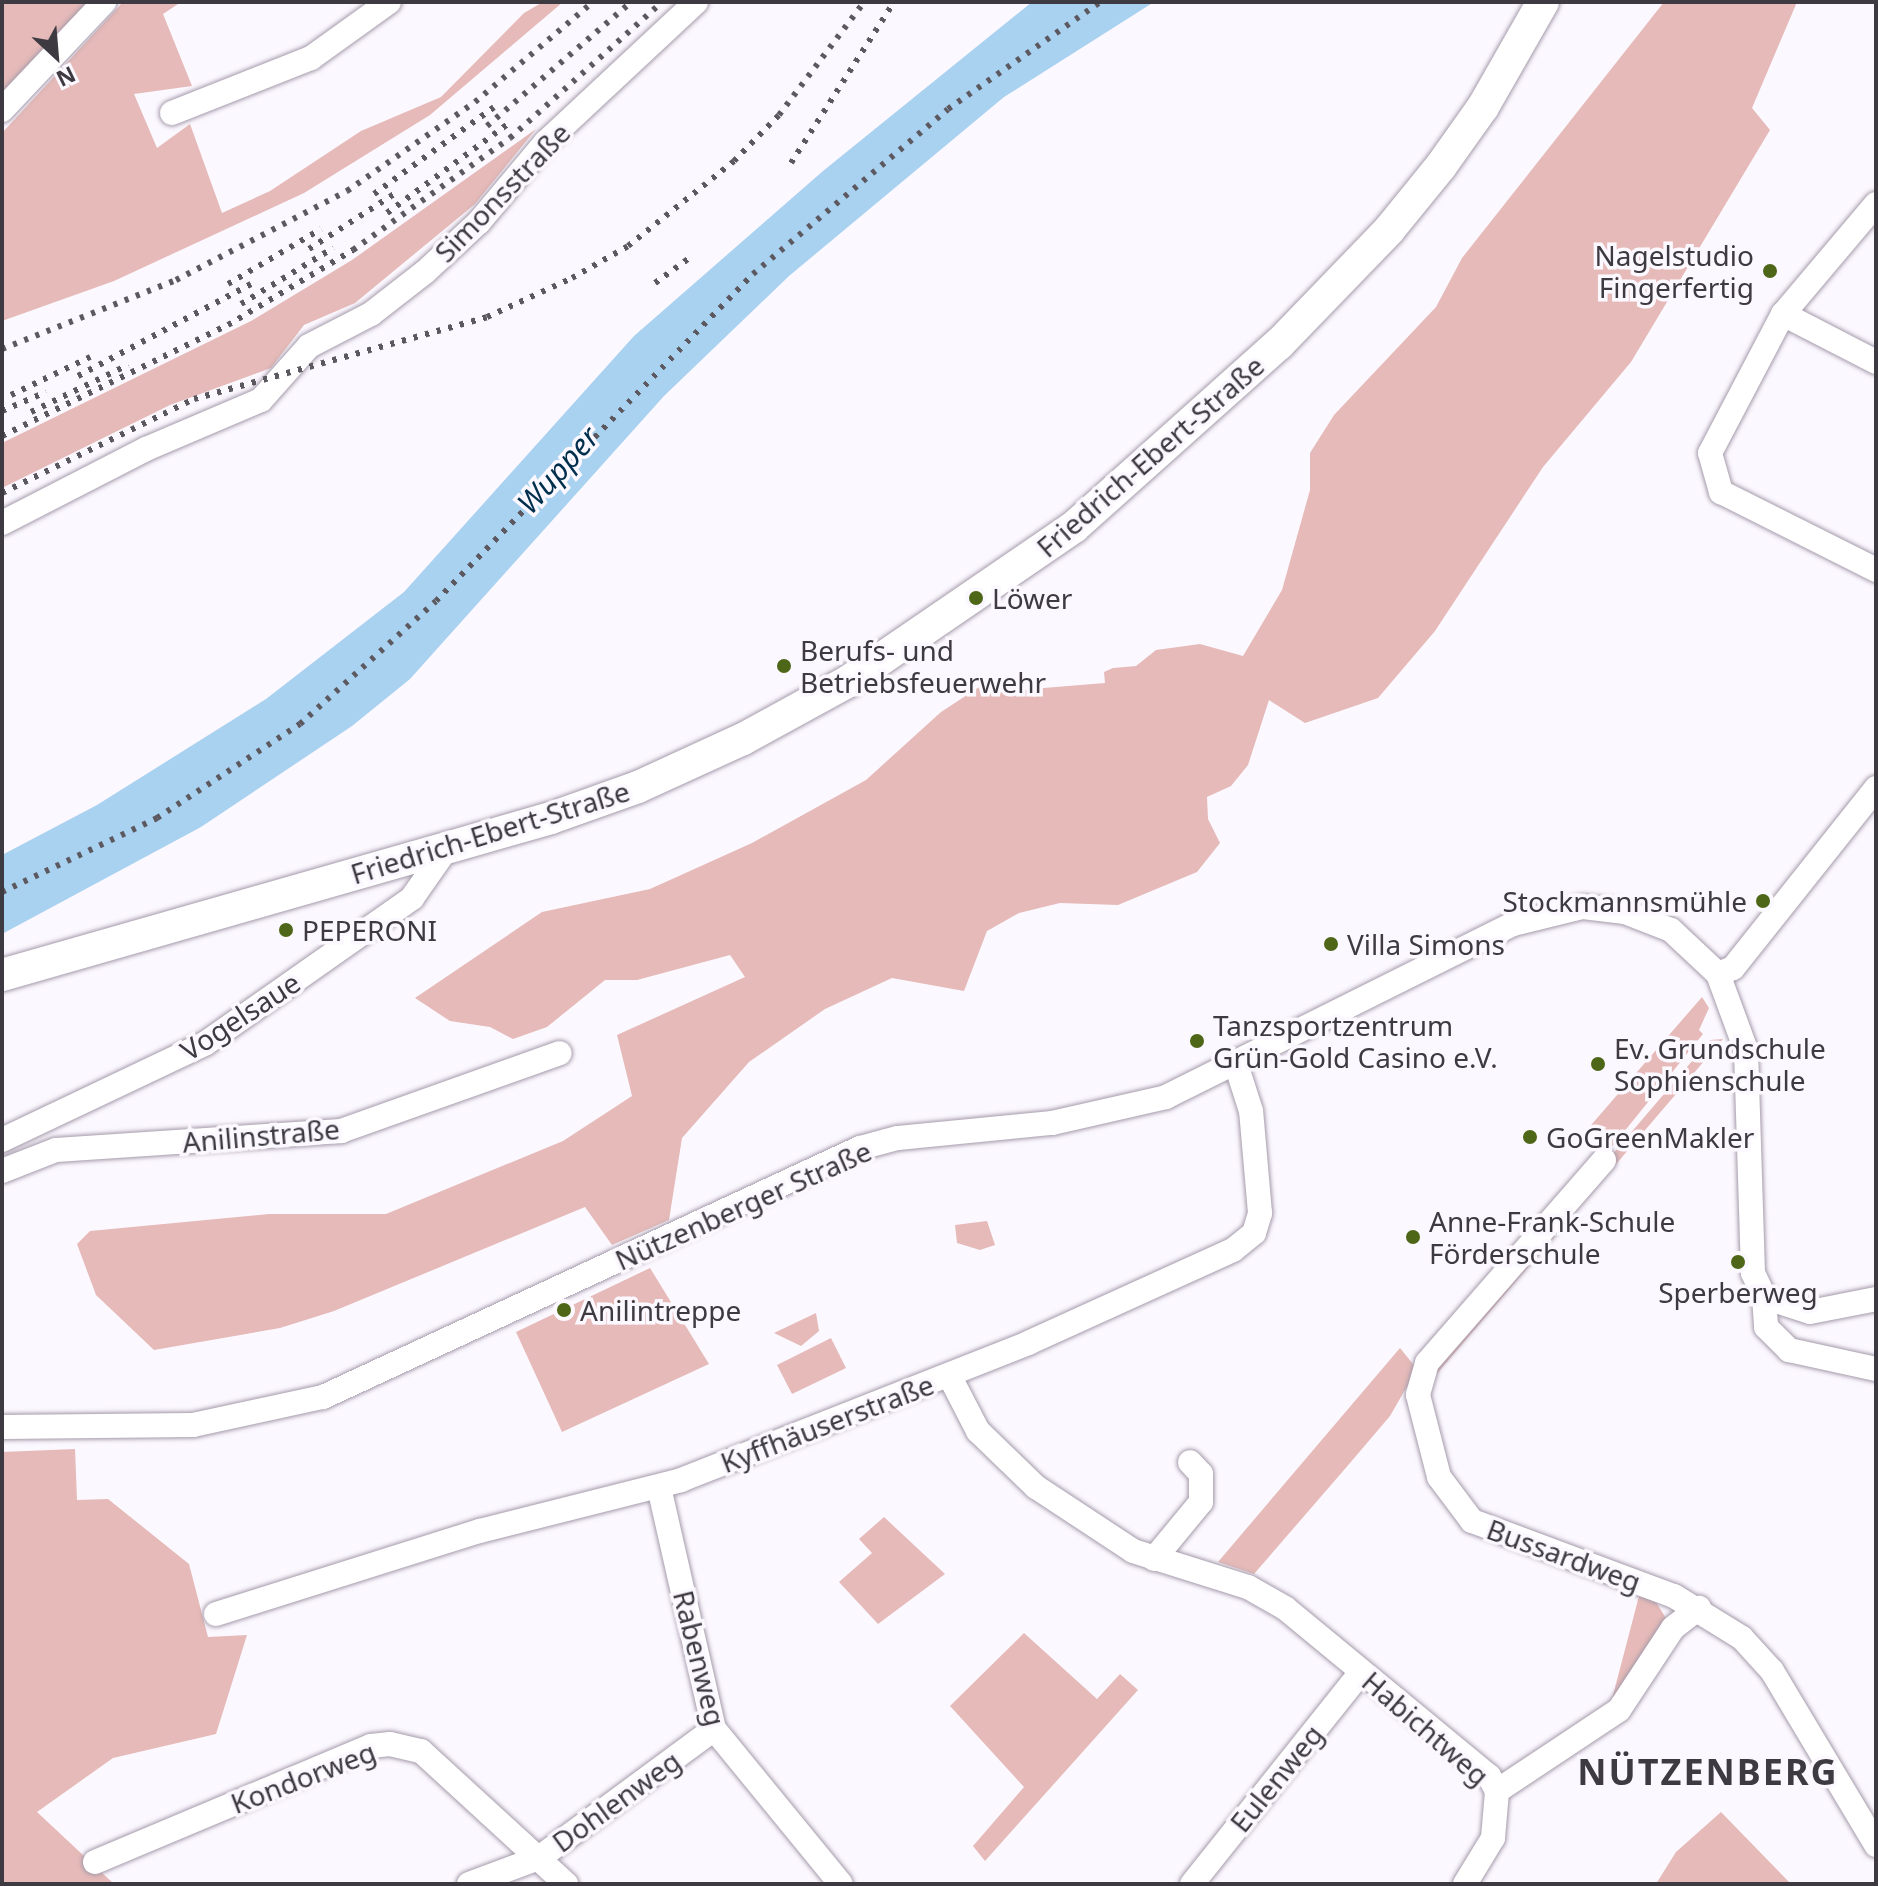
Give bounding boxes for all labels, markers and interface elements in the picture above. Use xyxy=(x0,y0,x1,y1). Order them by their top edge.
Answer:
north arrow xyxy=(16,16,96,96)
text: N xyxy=(52,60,81,95)
street label: Simonsstraße xyxy=(427,116,577,268)
place label: Nagelstudio Fingerfertig xyxy=(1595,238,1754,304)
marker: Nagelstudio Fingerfertig xyxy=(1761,262,1779,280)
street label: Friedrich-Ebert-Straße xyxy=(1030,348,1270,564)
water label: Wupper xyxy=(510,419,606,521)
place label: Löwer xyxy=(992,581,1072,615)
marker: Löwer xyxy=(967,589,985,607)
place label: Berufs- und Betriebsfeuerwehr xyxy=(800,633,1046,699)
marker: Berufs- und Betriebsfeuerwehr xyxy=(775,657,793,675)
street label: Friedrich-Ebert-Straße xyxy=(347,774,633,890)
place label: Stockmannsmühle xyxy=(1502,884,1747,918)
marker: Stockmannsmühle xyxy=(1754,892,1772,910)
place label: PEPERONI xyxy=(302,913,437,947)
marker: PEPERONI xyxy=(277,921,295,939)
place label: Villa Simons xyxy=(1347,927,1505,961)
marker: Villa Simons xyxy=(1322,935,1340,953)
street label: Vogelsaue xyxy=(174,965,306,1067)
place label: Tanzsportzentrum Grün-Gold Casino e.V. xyxy=(1213,1008,1498,1074)
place label: Ev. Grundschule Sophienschule xyxy=(1614,1031,1826,1097)
marker: Tanzsportzentrum Grün-Gold Casino e.V. xyxy=(1188,1032,1206,1050)
marker: Ev. Grundschule Sophienschule xyxy=(1589,1055,1607,1073)
street label: Anilinstraße xyxy=(181,1111,341,1159)
place label: GoGreenMakler xyxy=(1546,1120,1754,1154)
marker: GoGreenMakler xyxy=(1521,1128,1539,1146)
street label: Nützenberger Straße xyxy=(610,1133,876,1277)
place label: Anne-Frank-Schule Förderschule xyxy=(1429,1204,1675,1270)
marker: Anne-Frank-Schule Förderschule xyxy=(1404,1228,1422,1246)
marker: Sperberweg xyxy=(1729,1253,1747,1271)
place label: Sperberweg xyxy=(1658,1275,1818,1309)
place label: Anilintreppe xyxy=(580,1293,741,1327)
marker: Anilintreppe xyxy=(555,1301,573,1319)
street label: Kyffhäuserstraße xyxy=(716,1367,938,1479)
street label: Bussardweg xyxy=(1482,1512,1646,1598)
street label: Rabenweg xyxy=(667,1587,733,1729)
street label: Habichtweg xyxy=(1356,1664,1496,1792)
street label: Eulenweg xyxy=(1223,1718,1329,1838)
street label: Kondorweg xyxy=(226,1734,380,1820)
street label: Dohlenweg xyxy=(545,1743,687,1859)
district label: NÜTZENBERG xyxy=(1577,1750,1839,1794)

